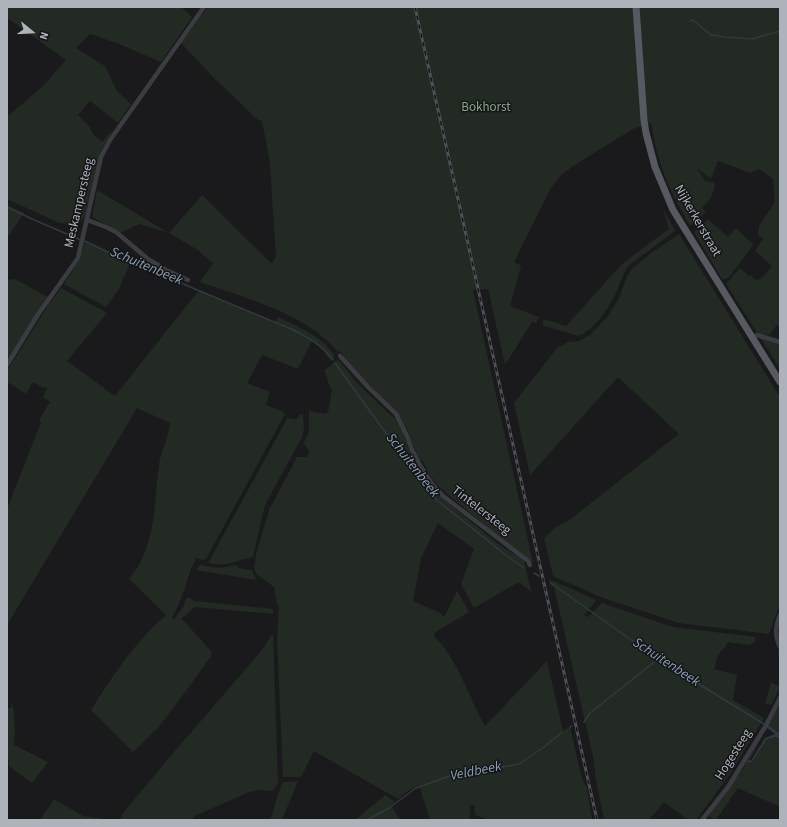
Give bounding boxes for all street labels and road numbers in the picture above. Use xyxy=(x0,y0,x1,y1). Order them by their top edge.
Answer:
street label: Meskampersteeg xyxy=(62,157,98,249)
street label: Nijkerkerstraat xyxy=(670,182,724,260)
street label: Tintelersteeg xyxy=(448,483,514,539)
street label: Hogesteeg xyxy=(712,727,756,783)

